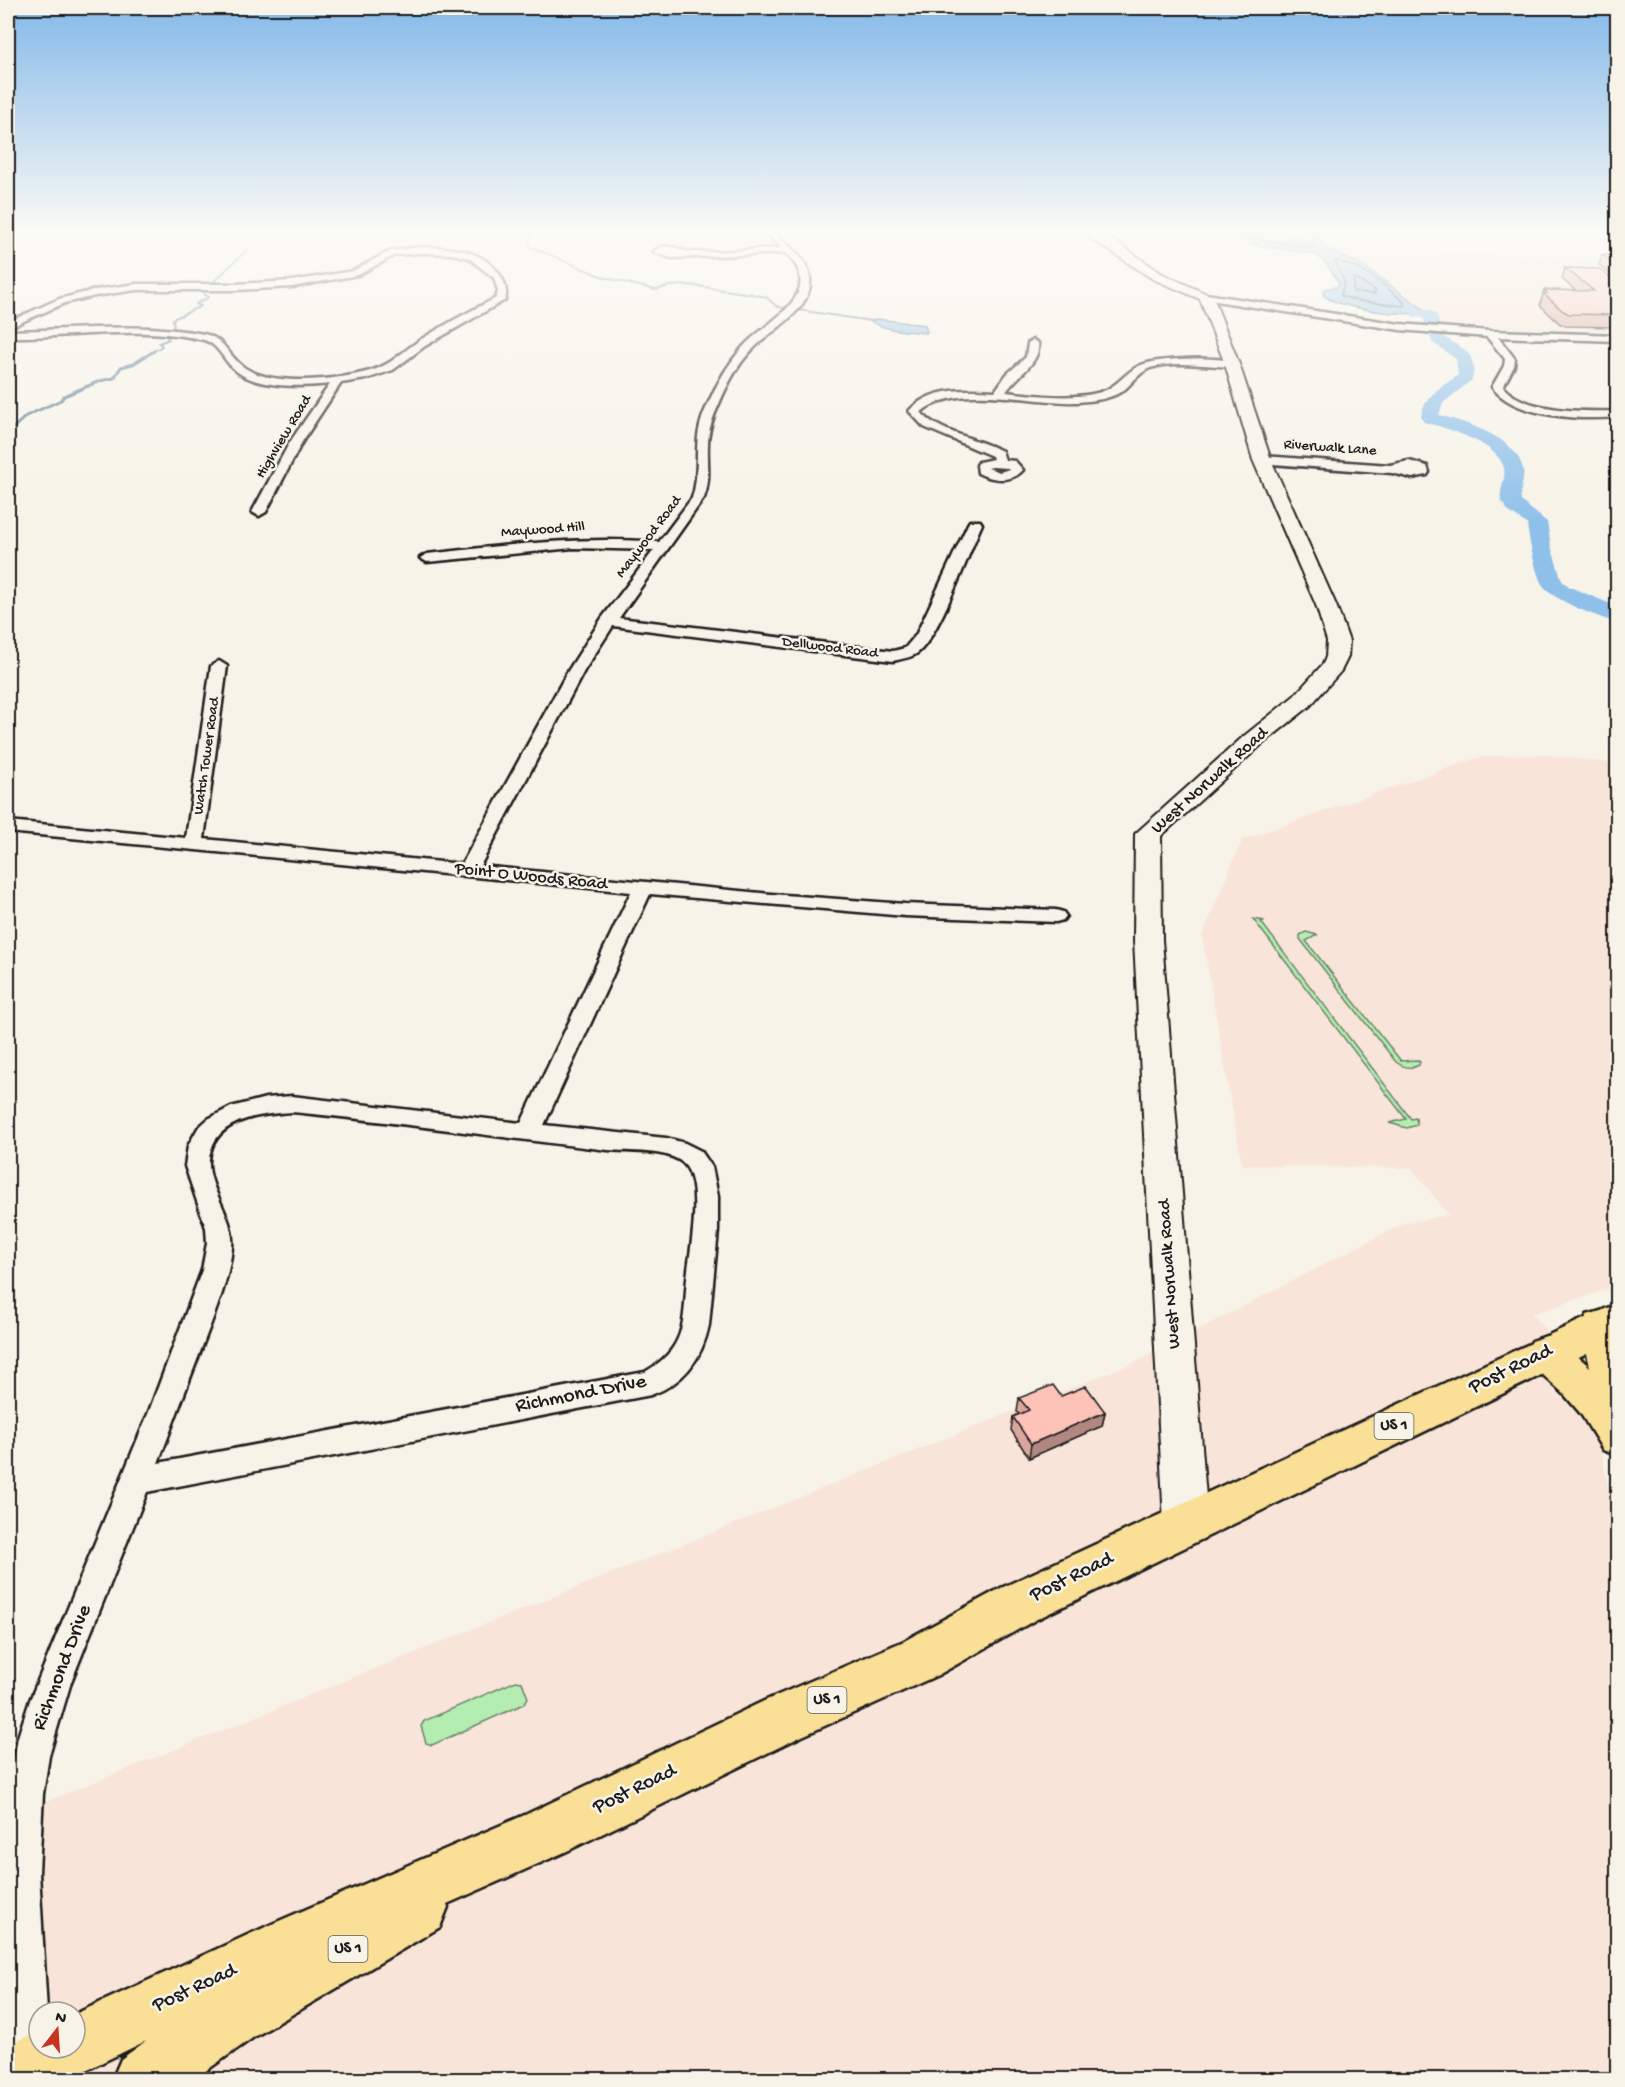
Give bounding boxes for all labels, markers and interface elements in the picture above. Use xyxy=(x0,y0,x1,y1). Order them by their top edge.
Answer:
street label: Highview Road xyxy=(252,391,317,482)
street label: Riverwalk Lane xyxy=(1283,436,1377,460)
street label: Maywood Road xyxy=(612,491,687,582)
street label: Maywood Hill xyxy=(500,518,586,542)
street label: Dellwood Road xyxy=(780,633,880,663)
street label: Watch Tower Road xyxy=(190,695,224,816)
street label: West Norwalk Road xyxy=(1147,722,1274,839)
street label: Point O Woods Road xyxy=(453,858,610,896)
street label: West Norwalk Road xyxy=(1154,1197,1186,1349)
street label: Post Road xyxy=(1464,1338,1558,1401)
street label: Richmond Drive xyxy=(513,1370,650,1420)
road number: US 1 xyxy=(1374,1413,1414,1439)
street label: Post Road xyxy=(1025,1546,1119,1609)
street label: Richmond Drive xyxy=(28,1600,99,1734)
road number: US 1 xyxy=(808,1687,846,1713)
street label: Post Road xyxy=(588,1758,682,1821)
road number: US 1 xyxy=(328,1936,368,1962)
street label: Post Road xyxy=(148,1958,242,2020)
north arrow xyxy=(27,2000,87,2060)
text: N xyxy=(53,2008,69,2030)

